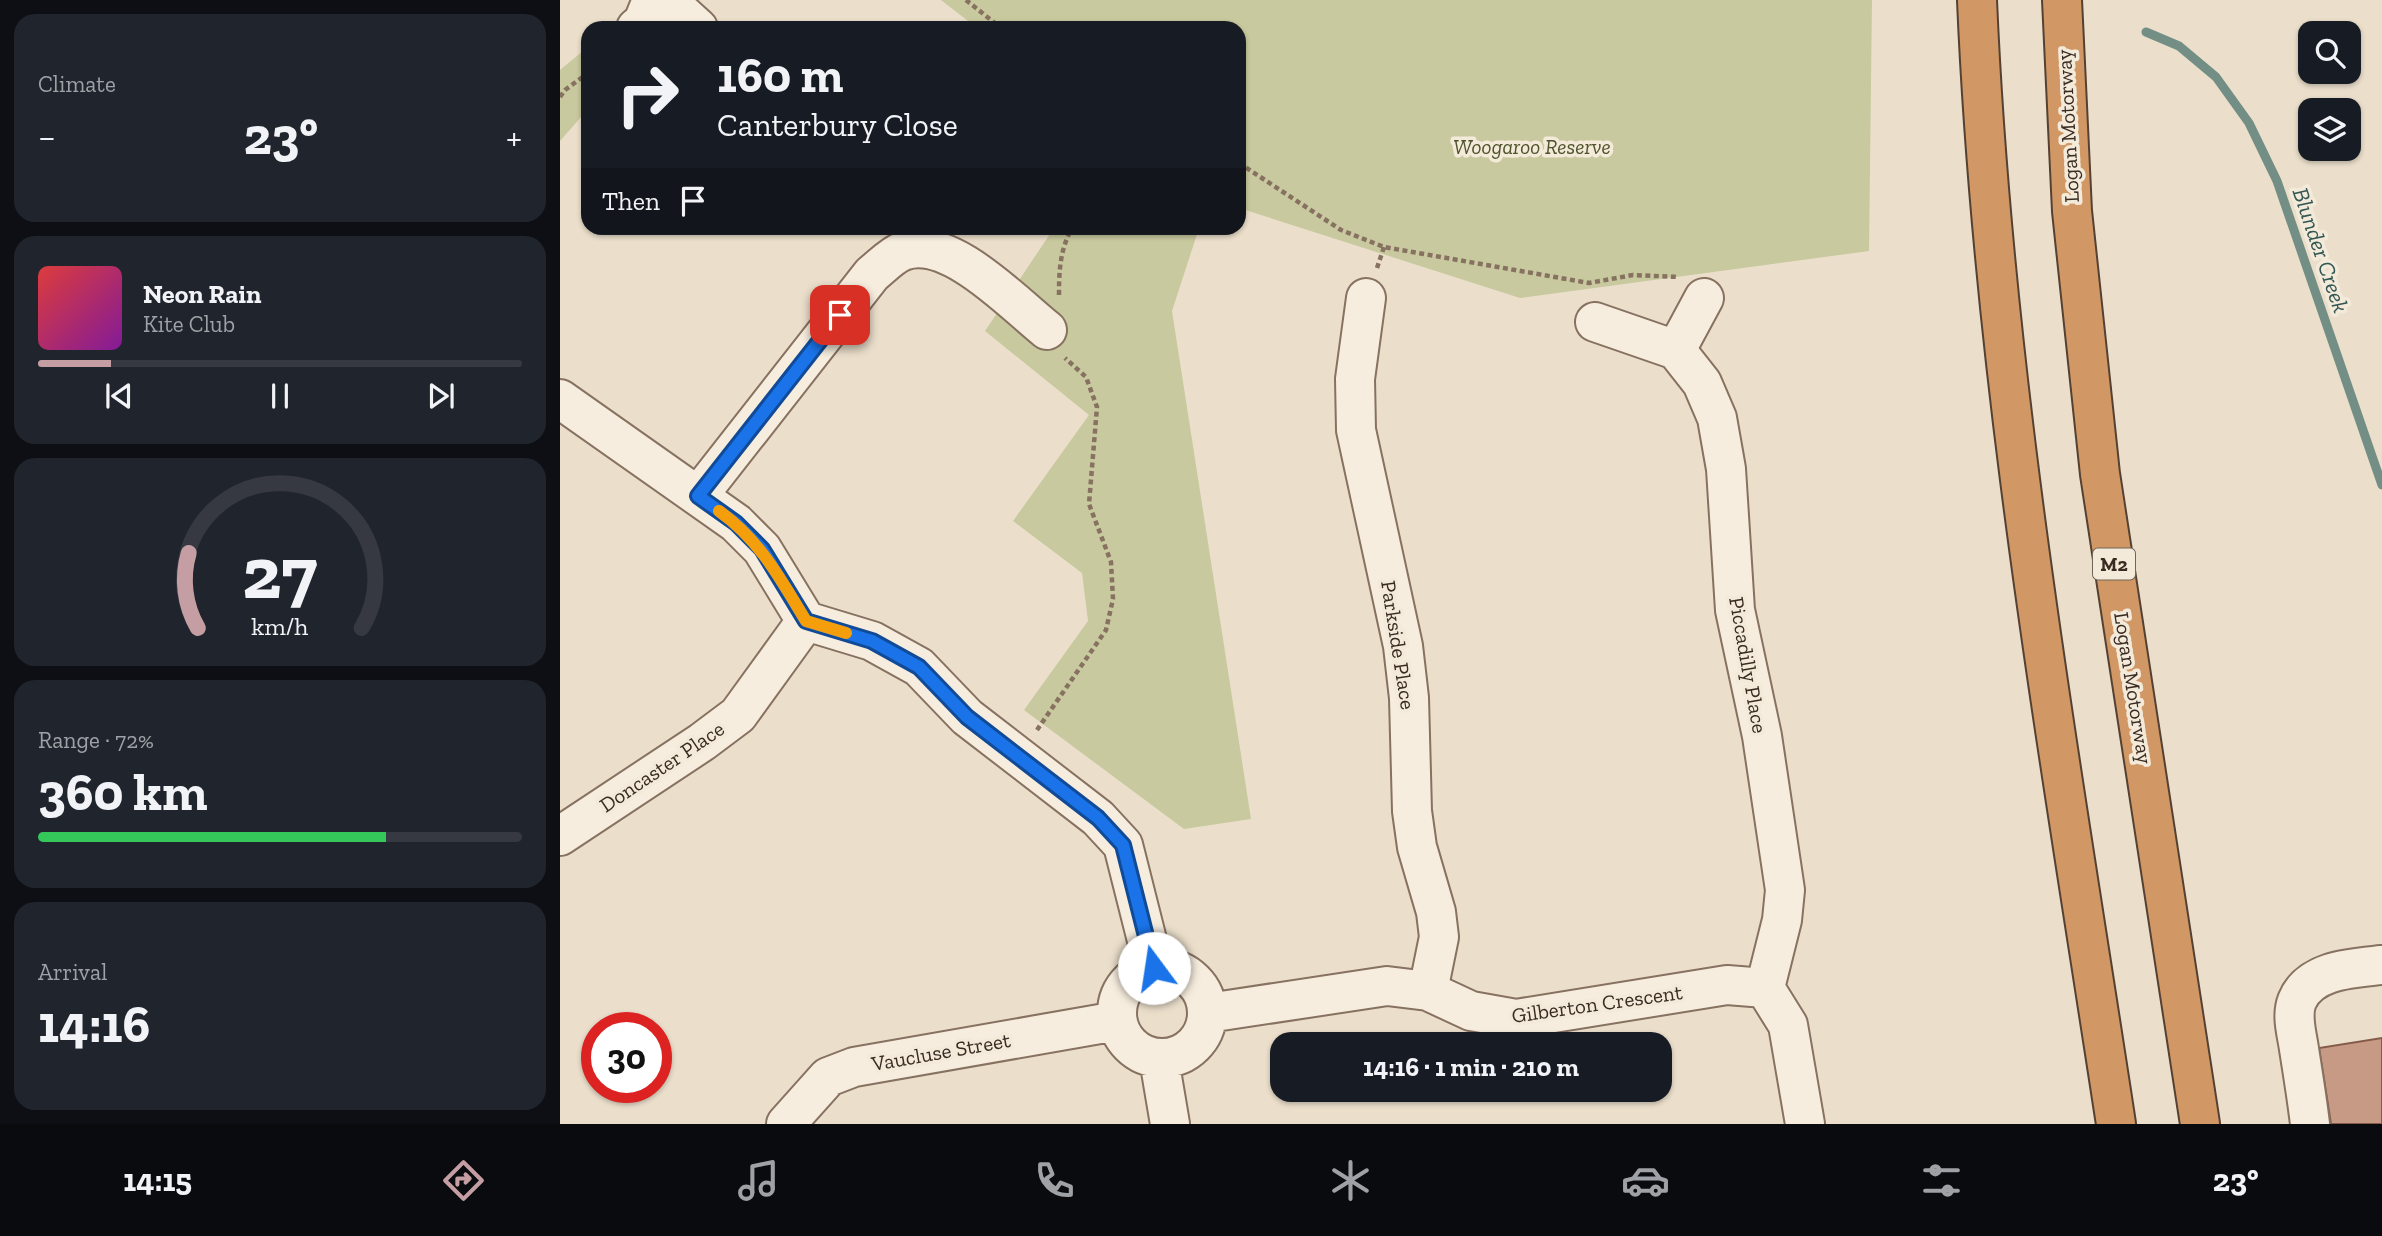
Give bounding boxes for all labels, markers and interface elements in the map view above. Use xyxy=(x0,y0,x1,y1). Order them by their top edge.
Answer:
map controls xyxy=(2298,21,2361,161)
button: search xyxy=(2298,21,2361,84)
text: 160 m xyxy=(717,46,843,105)
icon: right xyxy=(602,49,693,140)
street label: Logan Motorway xyxy=(2051,49,2084,203)
text: Climate xyxy=(38,70,116,98)
button: layers xyxy=(2298,98,2361,161)
text: 23° xyxy=(244,105,318,167)
text: Canterbury Close xyxy=(717,106,958,144)
text: − xyxy=(38,114,56,160)
text: + xyxy=(506,114,522,160)
park label: Woogaroo Reserve xyxy=(1453,134,1611,159)
icon: arrive xyxy=(674,182,712,220)
water label: Blunder Creek xyxy=(2287,184,2355,316)
text: Then xyxy=(602,185,660,217)
text: Neon Rain xyxy=(143,278,261,310)
pin xyxy=(810,285,870,345)
icon: arrive xyxy=(821,296,859,334)
text: Kite Club xyxy=(143,310,235,338)
icon: previous xyxy=(100,377,138,415)
icon: pause xyxy=(261,377,299,415)
icon: next xyxy=(422,377,460,415)
text: 27 xyxy=(242,529,318,617)
road number: M2 xyxy=(2093,548,2135,580)
street label: Parkside Place xyxy=(1376,579,1421,711)
street label: Piccadilly Place xyxy=(1724,595,1773,735)
street label: Logan Motorway xyxy=(2109,610,2158,766)
text: km/h xyxy=(251,611,309,641)
street label: Doncaster Place xyxy=(595,716,729,817)
text: Range · 72% xyxy=(38,726,154,754)
text: 360 km xyxy=(38,761,208,823)
position arrow xyxy=(1117,931,1191,1005)
text: Arrival xyxy=(38,958,107,986)
street label: Gilberton Crescent xyxy=(1510,979,1684,1028)
text: 14:16 xyxy=(38,993,150,1055)
speed limit sign: 30 xyxy=(581,1012,672,1103)
street label: Vaucluse Street xyxy=(869,1027,1012,1076)
text: 14:16 · 1 min · 210 m xyxy=(1363,1051,1579,1083)
icon: directions xyxy=(439,1156,488,1205)
icon: music xyxy=(734,1156,783,1205)
icon: phone xyxy=(1030,1156,1079,1205)
icon: climate xyxy=(1326,1156,1375,1205)
icon: car xyxy=(1621,1156,1670,1205)
icon: filters xyxy=(1917,1156,1966,1205)
text: 14:15 xyxy=(123,1161,192,1199)
text: 23° xyxy=(2213,1161,2259,1199)

